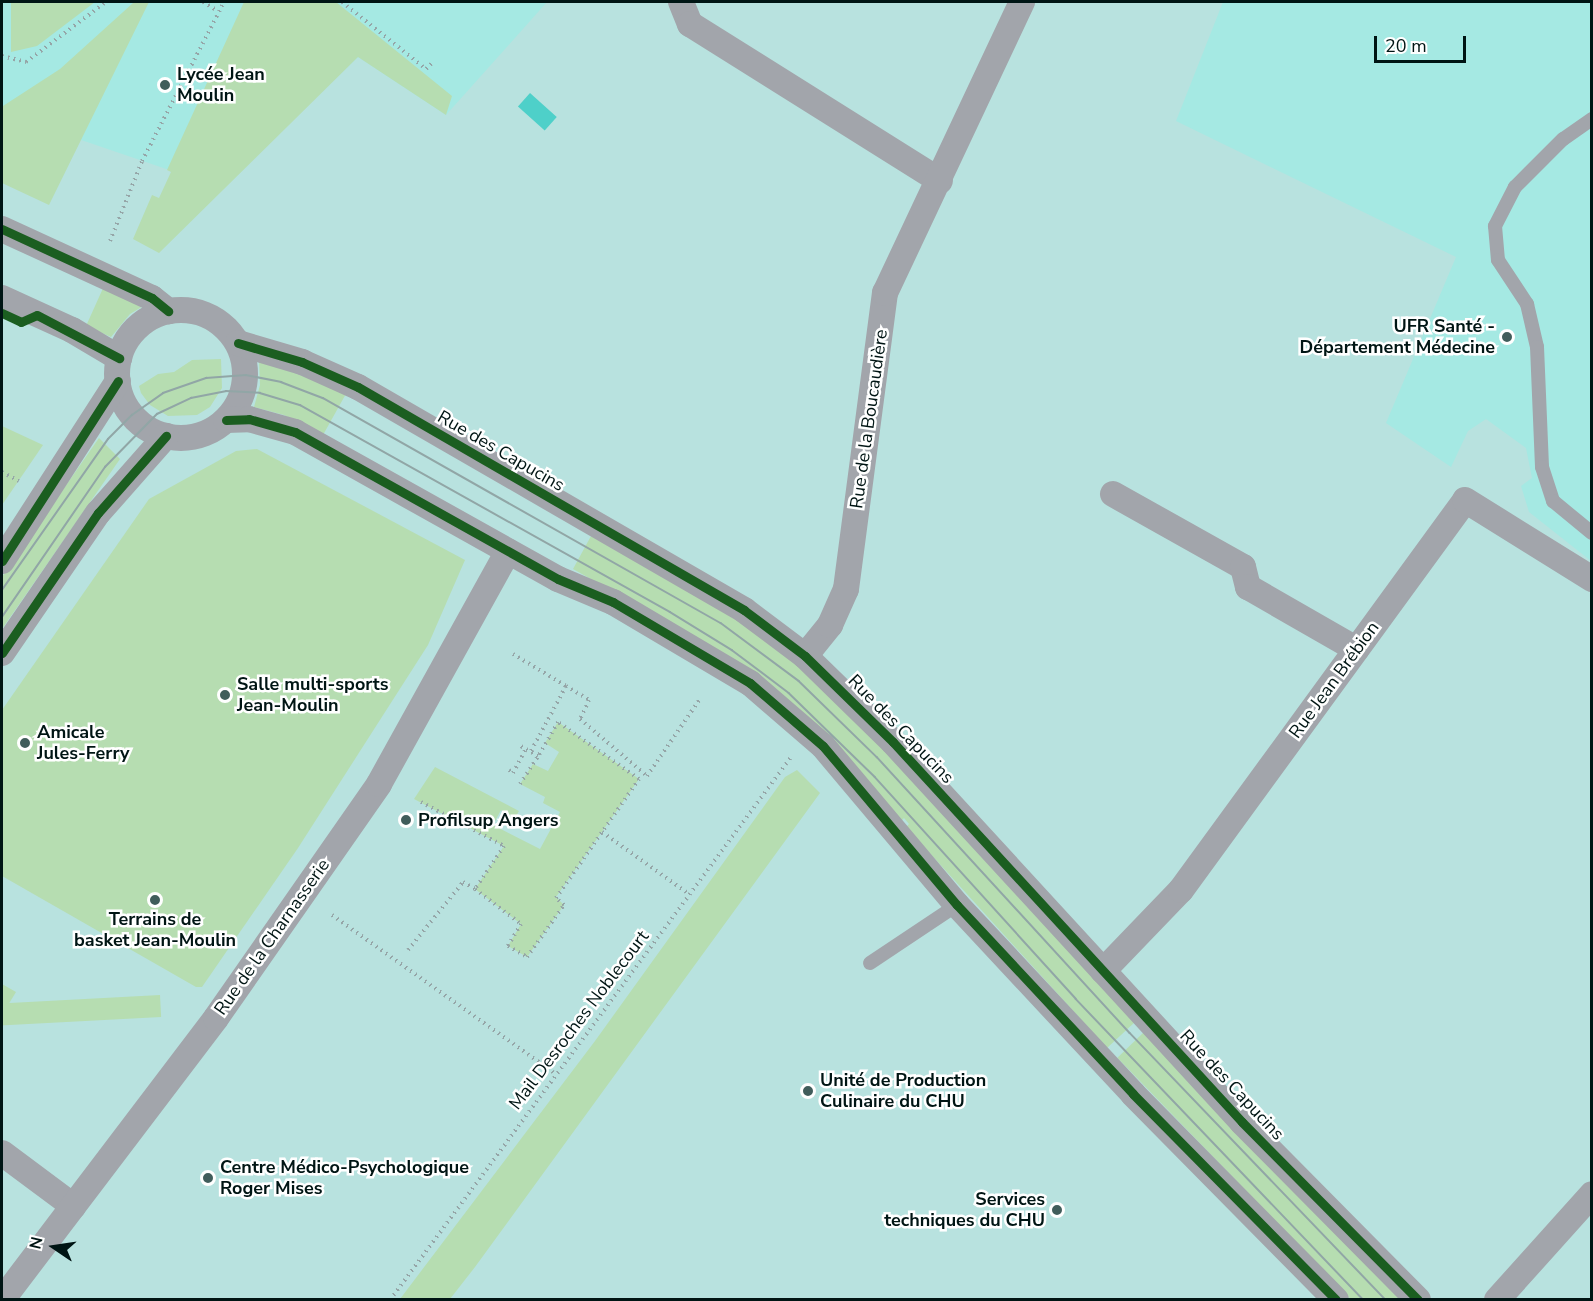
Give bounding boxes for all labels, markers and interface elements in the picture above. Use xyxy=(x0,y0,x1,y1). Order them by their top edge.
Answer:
scale bar xyxy=(1377,24,1468,62)
text: 20 m xyxy=(1385,34,1427,58)
place label: Lycée Jean Moulin xyxy=(177,64,265,106)
marker: Lycée Jean Moulin xyxy=(158,78,172,92)
place label: UFR Santé - Département Médecine xyxy=(1300,316,1495,358)
street label: Rue de la Boucaudière xyxy=(846,328,892,510)
marker: UFR Santé - Département Médecine xyxy=(1500,330,1514,344)
street label: Rue des Capucins xyxy=(434,406,568,496)
street label: Rue Jean Brébion xyxy=(1284,617,1384,743)
street label: Rue des Capucins xyxy=(844,670,958,788)
place label: Salle multi-sports Jean-Moulin xyxy=(237,674,389,716)
marker: Salle multi-sports Jean-Moulin xyxy=(218,688,232,702)
place label: Amicale Jules-Ferry xyxy=(37,722,129,764)
marker: Amicale Jules-Ferry xyxy=(18,736,32,750)
place label: Profilsup Angers xyxy=(418,809,559,831)
marker: Profilsup Angers xyxy=(399,813,413,827)
street label: Rue de la Charnasserie xyxy=(210,855,334,1019)
marker: Terrains de basket Jean-Moulin xyxy=(148,893,162,907)
place label: Terrains de basket Jean-Moulin xyxy=(74,909,236,952)
street label: Mail Desroches Noblecourt xyxy=(505,926,653,1114)
street label: Rue des Capucins xyxy=(1175,1025,1289,1145)
place label: Unité de Production Culinaire du CHU xyxy=(820,1070,986,1112)
marker: Unité de Production Culinaire du CHU xyxy=(801,1084,815,1098)
place label: Centre Médico-Psychologique Roger Mises xyxy=(220,1157,469,1200)
marker: Centre Médico-Psychologique Roger Mises xyxy=(201,1171,215,1185)
place label: Services techniques du CHU xyxy=(884,1189,1045,1232)
marker: Services techniques du CHU xyxy=(1050,1203,1064,1217)
north arrow xyxy=(24,1217,84,1277)
text: N xyxy=(24,1235,49,1251)

